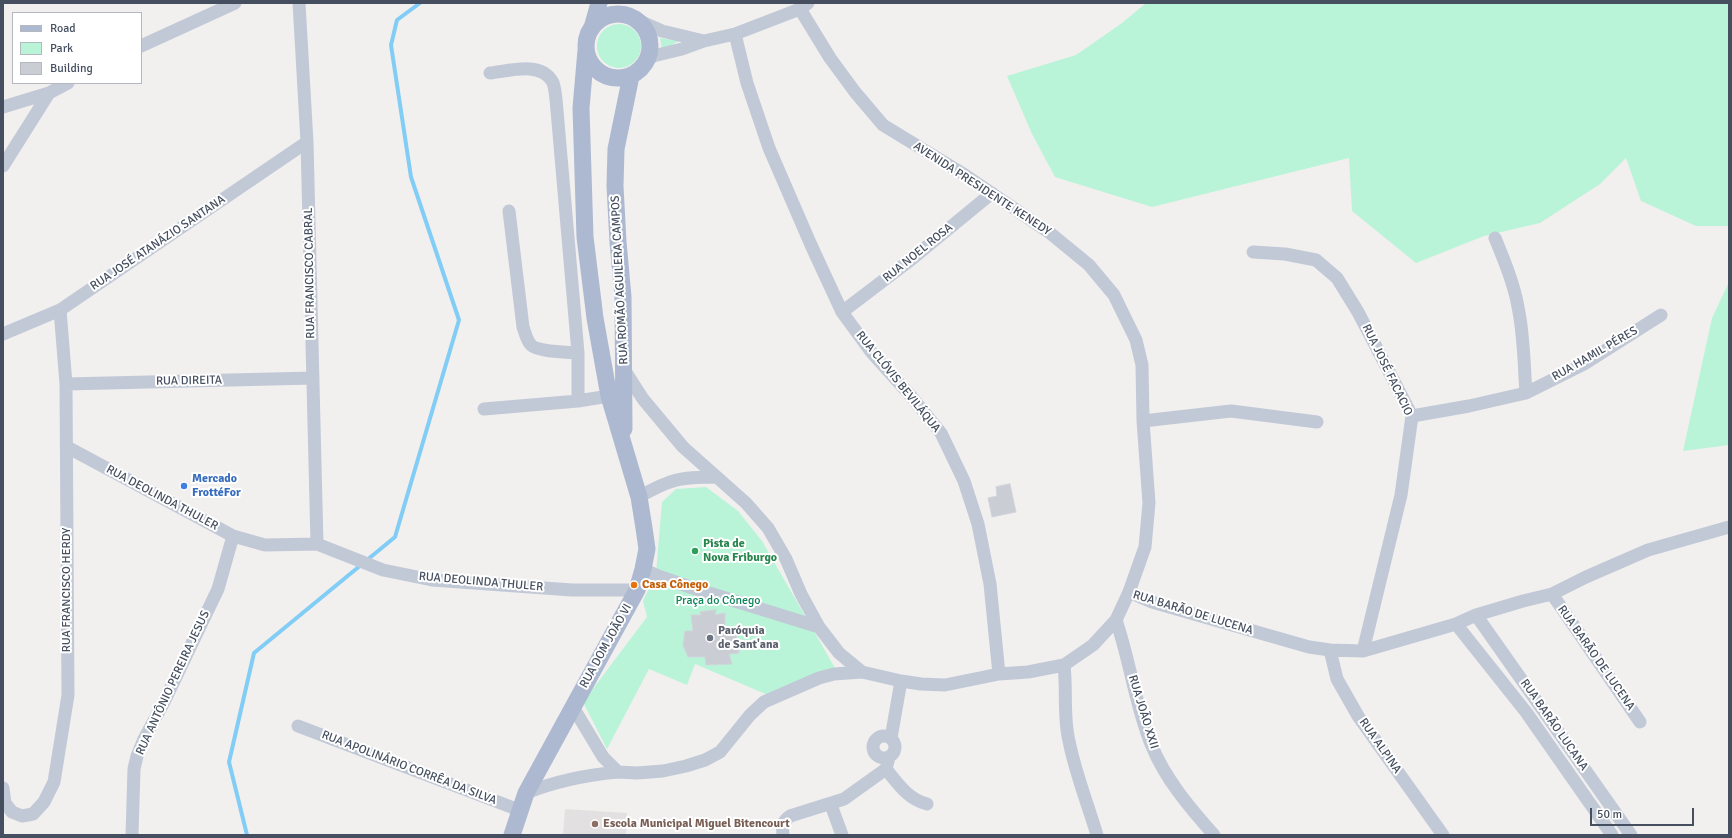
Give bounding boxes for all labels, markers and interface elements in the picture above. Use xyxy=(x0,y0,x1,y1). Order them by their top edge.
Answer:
legend xyxy=(12,12,142,84)
text: Road xyxy=(50,21,76,36)
text: Park xyxy=(50,41,73,56)
text: Building xyxy=(50,61,93,76)
street label: AVENIDA PRESIDENTE KENEDY xyxy=(910,139,1054,239)
street label: RUA JOSÉ ATANÁZIO SANTANA xyxy=(88,192,228,294)
street label: RUA ROMÃO AGUILERA CAMPOS xyxy=(608,195,632,365)
street label: RUA FRANCISCO CABRAL xyxy=(302,207,318,339)
street label: RUA NOEL ROSA xyxy=(880,221,956,285)
street label: RUA JOSÉ FACACIO xyxy=(1359,322,1415,418)
street label: RUA HAMIL PÉRES xyxy=(1550,324,1640,384)
street label: RUA CLÓVIS BEVILÁQUA xyxy=(853,328,943,436)
street label: RUA DIREITA xyxy=(156,373,222,389)
street label: RUA DEOLINDA THULER xyxy=(104,462,220,534)
place label: Mercado FrottéFor xyxy=(192,472,241,500)
marker: Mercado FrottéFor xyxy=(179,481,189,491)
street label: RUA FRANCISCO HERDY xyxy=(60,528,74,652)
place label: Pista de Nova Friburgo xyxy=(703,537,777,565)
marker: Pista de Nova Friburgo xyxy=(690,546,700,556)
street label: RUA DEOLINDA THULER xyxy=(418,569,544,595)
place label: Casa Cônego xyxy=(642,578,708,592)
marker: Casa Cônego xyxy=(629,580,639,590)
street label: RUA BARÃO DE LUCENA xyxy=(1131,588,1255,638)
park label: Praça do Cônego xyxy=(675,594,761,608)
street label: RUA DOM JOÃO VI xyxy=(577,601,635,691)
street label: RUA BARÃO DE LUCENA xyxy=(1554,603,1638,713)
street label: RUA ANTÔNIO PEREIRA JESUS xyxy=(133,608,213,758)
place label: Paróquia de Sant'ana xyxy=(718,624,779,652)
marker: Paróquia de Sant'ana xyxy=(705,633,715,643)
street label: RUA JOÃO XXII xyxy=(1125,673,1161,751)
street label: RUA BARÃO LUCANA xyxy=(1517,677,1591,773)
street label: RUA ALPINA xyxy=(1356,716,1404,776)
street label: RUA APOLINÁRIO CORRÊA DA SILVA xyxy=(320,728,498,808)
scale bar xyxy=(1592,800,1696,826)
text: 50 m xyxy=(1597,807,1622,822)
place label: Escola Municipal Miguel Bitencourt xyxy=(603,817,790,831)
marker: Escola Municipal Miguel Bitencourt xyxy=(590,819,600,829)

